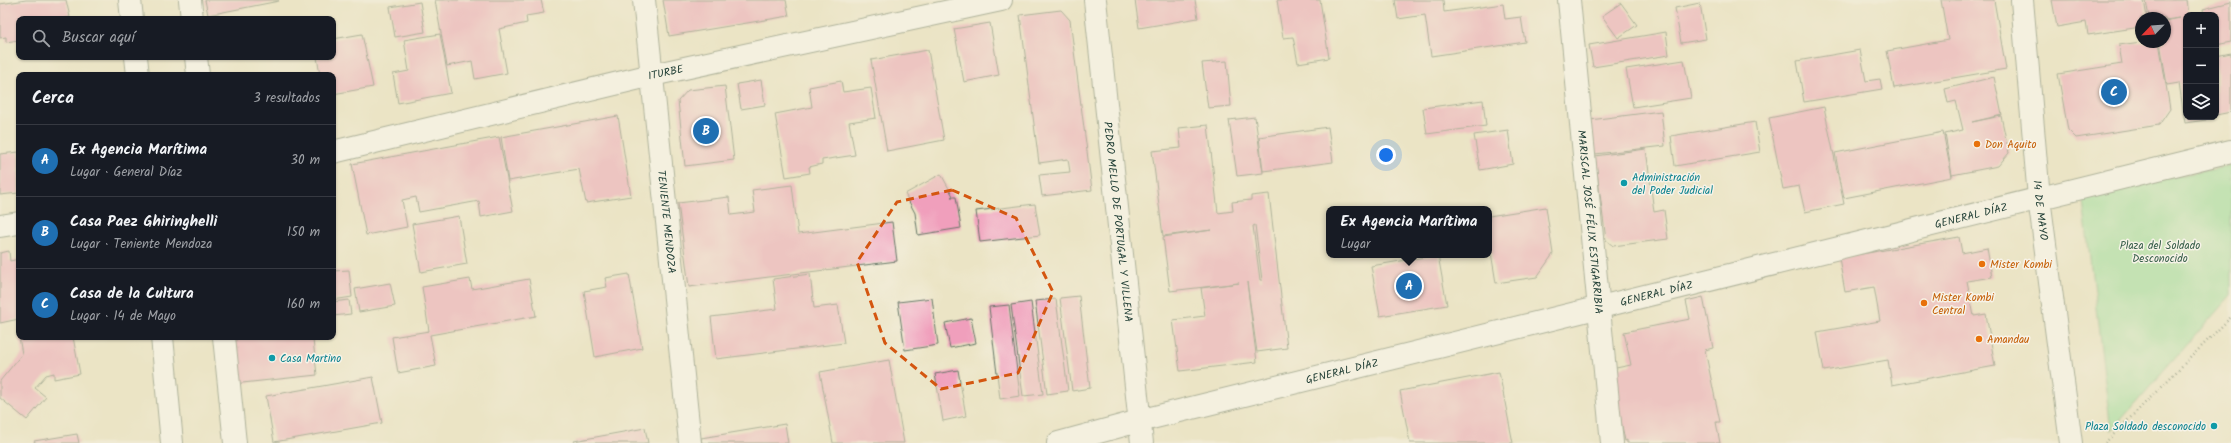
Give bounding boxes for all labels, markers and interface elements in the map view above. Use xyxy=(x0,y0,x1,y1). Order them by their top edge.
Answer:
north arrow xyxy=(2135,12,2171,48)
map controls xyxy=(2183,12,2219,120)
button: + xyxy=(2183,12,2219,48)
search box xyxy=(16,16,336,60)
text: Buscar aquí xyxy=(62,26,135,50)
icon: search xyxy=(30,27,52,49)
button: − xyxy=(2183,48,2219,84)
street label: ITURBE xyxy=(646,60,686,86)
pin: C xyxy=(2101,77,2127,107)
button: layers xyxy=(2183,84,2219,120)
text: Cerca xyxy=(32,85,74,112)
text: 3 resultados xyxy=(253,88,320,109)
pin: B xyxy=(693,116,719,146)
street label: PEDRO MELLO DE PORTUGAL Y VILLENA xyxy=(1098,121,1137,323)
street label: MARISCAL JOSÉ FÉLIX ESTIGARRIBIA xyxy=(1572,129,1607,315)
place label: Don Aquito xyxy=(1985,136,2036,154)
text: Ex Agencia Marítima xyxy=(70,138,207,162)
marker: Don Aquito xyxy=(1972,139,1982,149)
your location xyxy=(1376,145,1396,165)
text: A xyxy=(41,150,49,171)
text: 30 m xyxy=(291,150,320,171)
text: Lugar · General Díaz xyxy=(70,162,182,183)
street label: TENIENTE MENDOZA xyxy=(652,169,680,275)
place label: Administración del Poder Judicial xyxy=(1632,169,1713,200)
marker: Administración del Poder Judicial xyxy=(1619,178,1629,188)
street label: 14 DE MAYO xyxy=(2028,179,2052,242)
street label: GENERAL DÍAZ xyxy=(1933,199,2010,234)
popup xyxy=(1326,206,1492,258)
text: Casa Paez Ghiringhelli xyxy=(70,210,217,234)
text: Ex Agencia Marítima xyxy=(1340,210,1478,234)
text: B xyxy=(41,222,49,243)
text: 150 m xyxy=(287,222,320,243)
text: Lugar · Teniente Mendoza xyxy=(70,234,212,255)
text: Lugar xyxy=(1340,234,1370,255)
park label: Plaza del Soldado Desconocido xyxy=(2120,237,2200,268)
place label: Mister Kombi xyxy=(1990,256,2052,274)
marker: Mister Kombi xyxy=(1977,259,1987,269)
pin: A xyxy=(1396,271,1422,301)
street label: GENERAL DÍAZ xyxy=(1618,276,1695,312)
text: Casa de la Cultura xyxy=(70,282,194,306)
place label: Mister Kombi Central xyxy=(1932,289,1994,320)
text: C xyxy=(41,294,49,315)
text: 160 m xyxy=(287,294,320,315)
marker: Mister Kombi Central xyxy=(1919,298,1929,308)
text: Lugar · 14 de Mayo xyxy=(70,306,176,327)
place label: Amandau xyxy=(1987,331,2030,349)
marker: Amandau xyxy=(1974,334,1984,344)
place label: Casa Martino xyxy=(280,350,341,368)
marker: Casa Martino xyxy=(267,353,277,363)
street label: GENERAL DÍAZ xyxy=(1304,354,1381,389)
place label: Plaza Soldado desconocido xyxy=(2085,418,2206,436)
marker: Plaza Soldado desconocido xyxy=(2209,421,2219,431)

